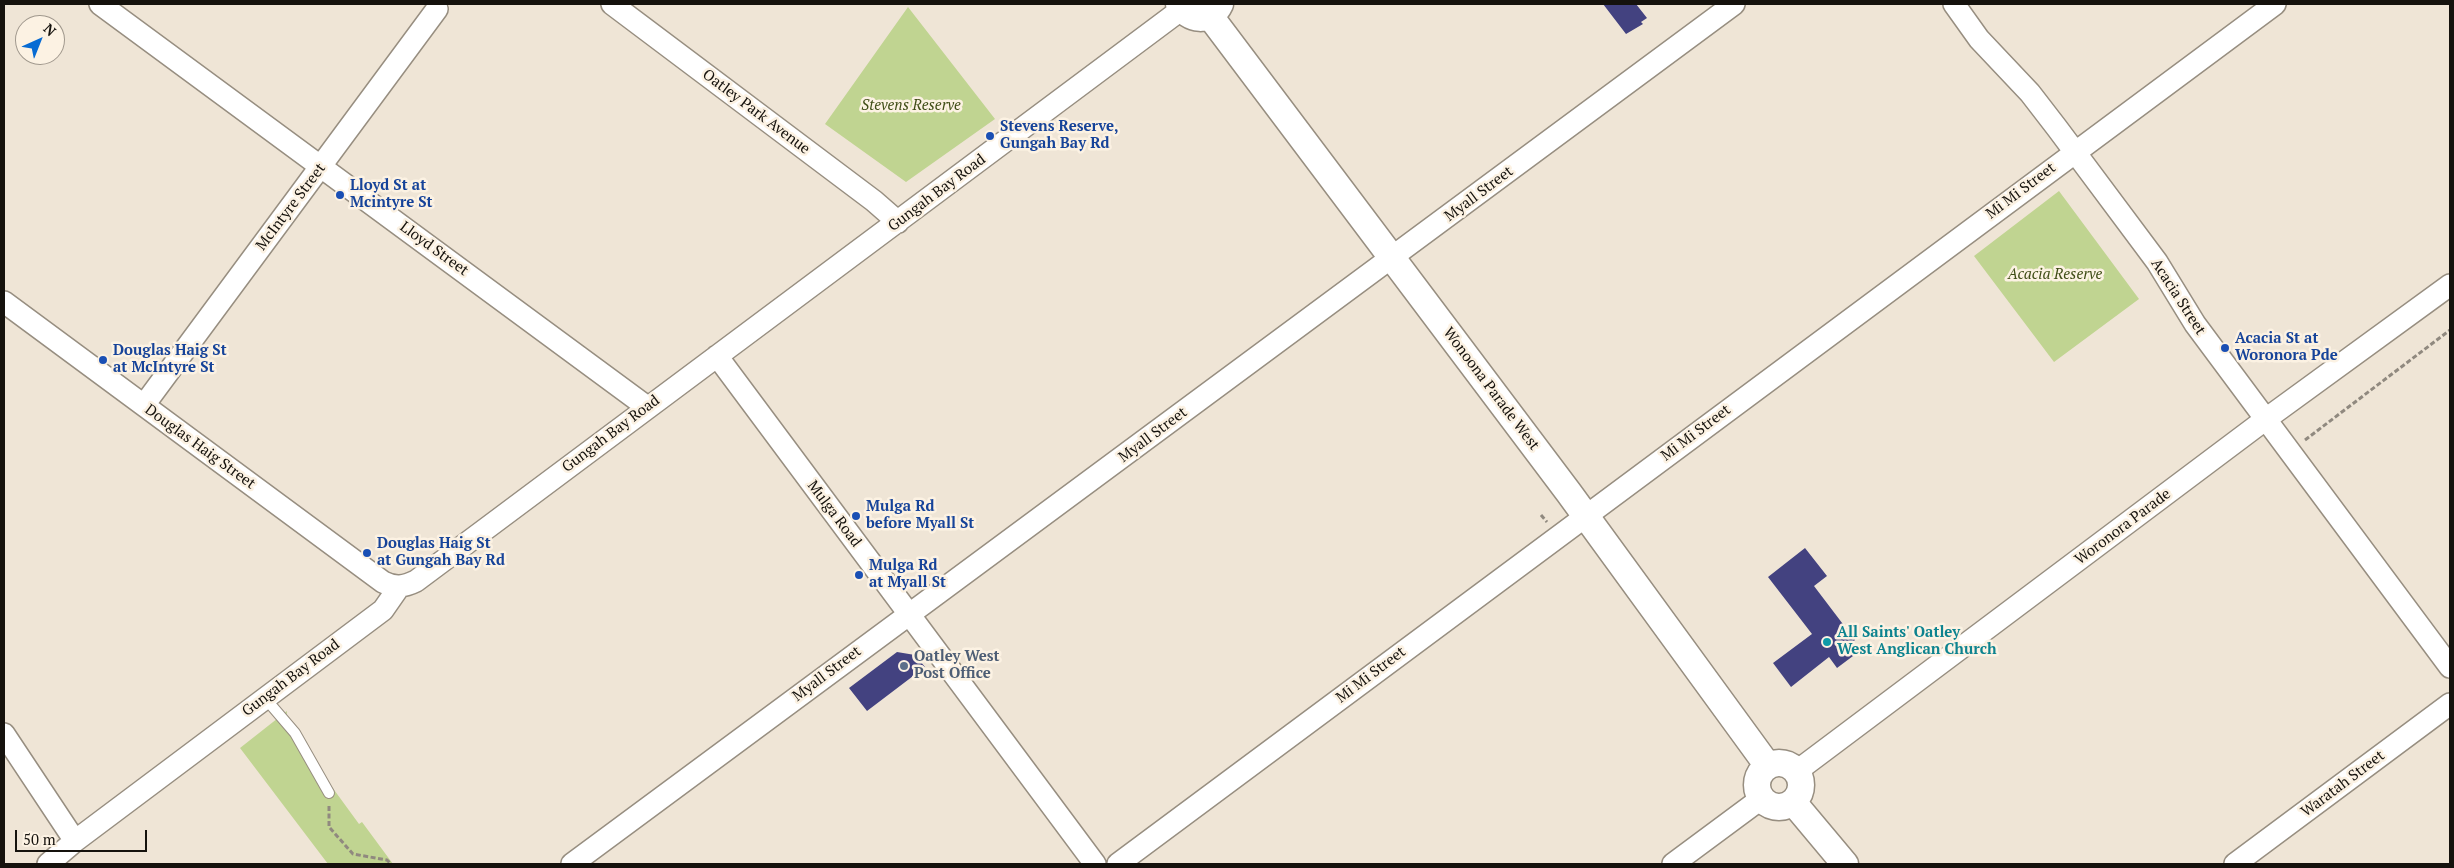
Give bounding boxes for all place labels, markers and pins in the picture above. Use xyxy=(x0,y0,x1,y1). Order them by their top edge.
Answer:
place label: Stevens Reserve, Gungah Bay Rd xyxy=(1000,118,1119,153)
marker: Stevens Reserve, Gungah Bay Rd xyxy=(984,130,996,142)
place label: Lloyd St at Mcintyre St xyxy=(350,177,433,212)
marker: Lloyd St at Mcintyre St xyxy=(334,189,346,201)
place label: Acacia St at Woronora Pde xyxy=(2235,330,2338,365)
place label: Douglas Haig St at McIntyre St xyxy=(113,342,227,377)
marker: Acacia St at Woronora Pde xyxy=(2219,342,2231,354)
marker: Douglas Haig St at McIntyre St xyxy=(97,354,109,366)
place label: Mulga Rd before Myall St xyxy=(866,498,974,533)
marker: Mulga Rd before Myall St xyxy=(850,510,862,522)
place label: Douglas Haig St at Gungah Bay Rd xyxy=(377,535,505,570)
marker: Douglas Haig St at Gungah Bay Rd xyxy=(361,547,373,559)
place label: Mulga Rd at Myall St xyxy=(869,557,946,592)
marker: Mulga Rd at Myall St xyxy=(853,569,865,581)
place label: All Saints' Oatley West Anglican Church xyxy=(1837,624,1997,659)
marker: All Saints' Oatley West Anglican Church xyxy=(1821,636,1833,648)
place label: Oatley West Post Office xyxy=(914,648,1000,683)
marker: Oatley West Post Office xyxy=(898,660,910,672)

